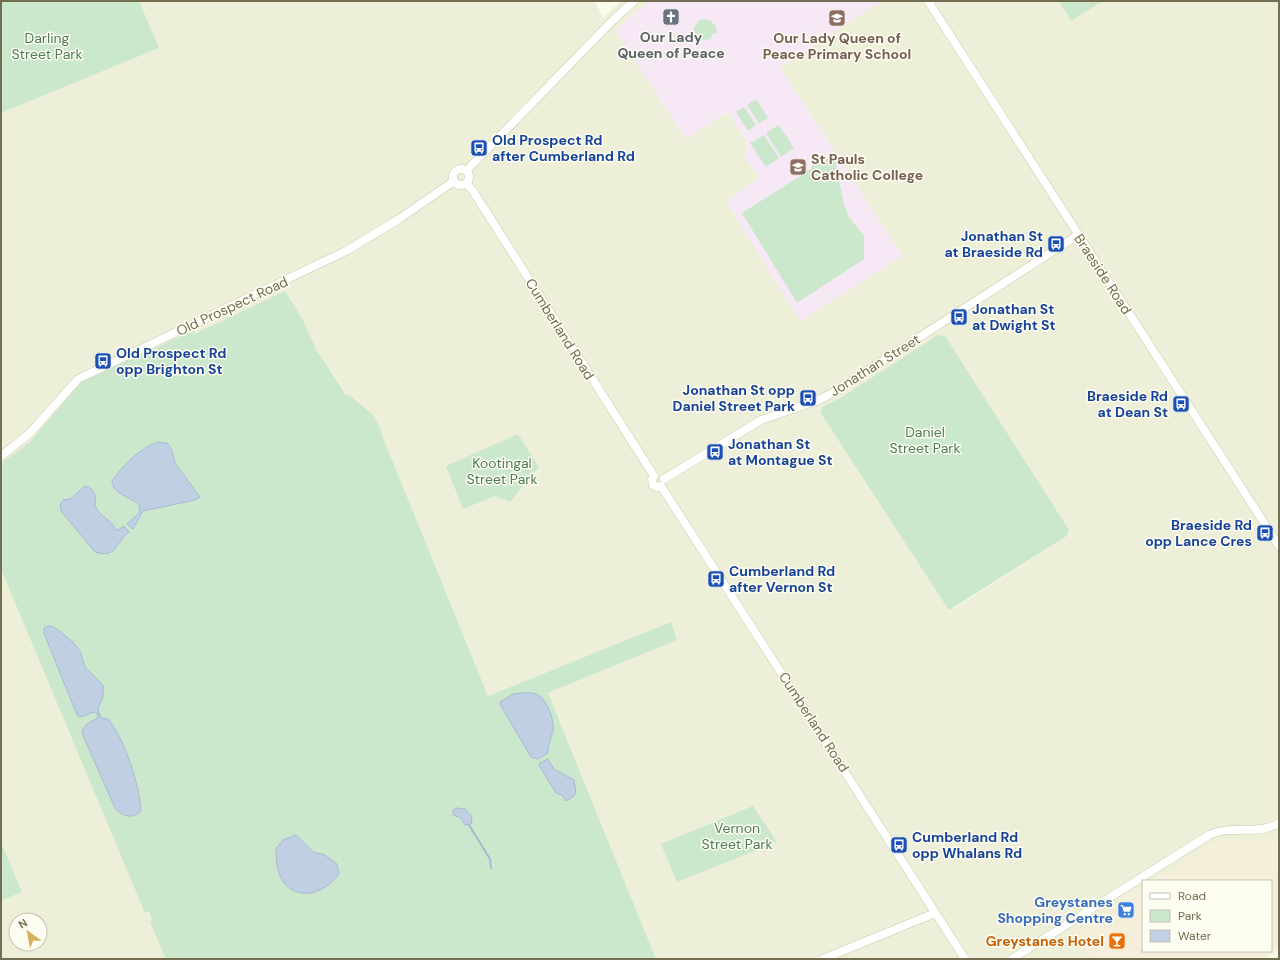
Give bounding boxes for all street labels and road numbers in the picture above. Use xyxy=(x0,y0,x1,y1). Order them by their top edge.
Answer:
street label: Braeside Road xyxy=(1070,230,1136,318)
street label: Old Prospect Road xyxy=(173,272,291,340)
street label: Cumberland Road xyxy=(522,275,598,383)
street label: Jonathan Street xyxy=(826,330,924,400)
street label: Cumberland Road xyxy=(775,668,853,776)

